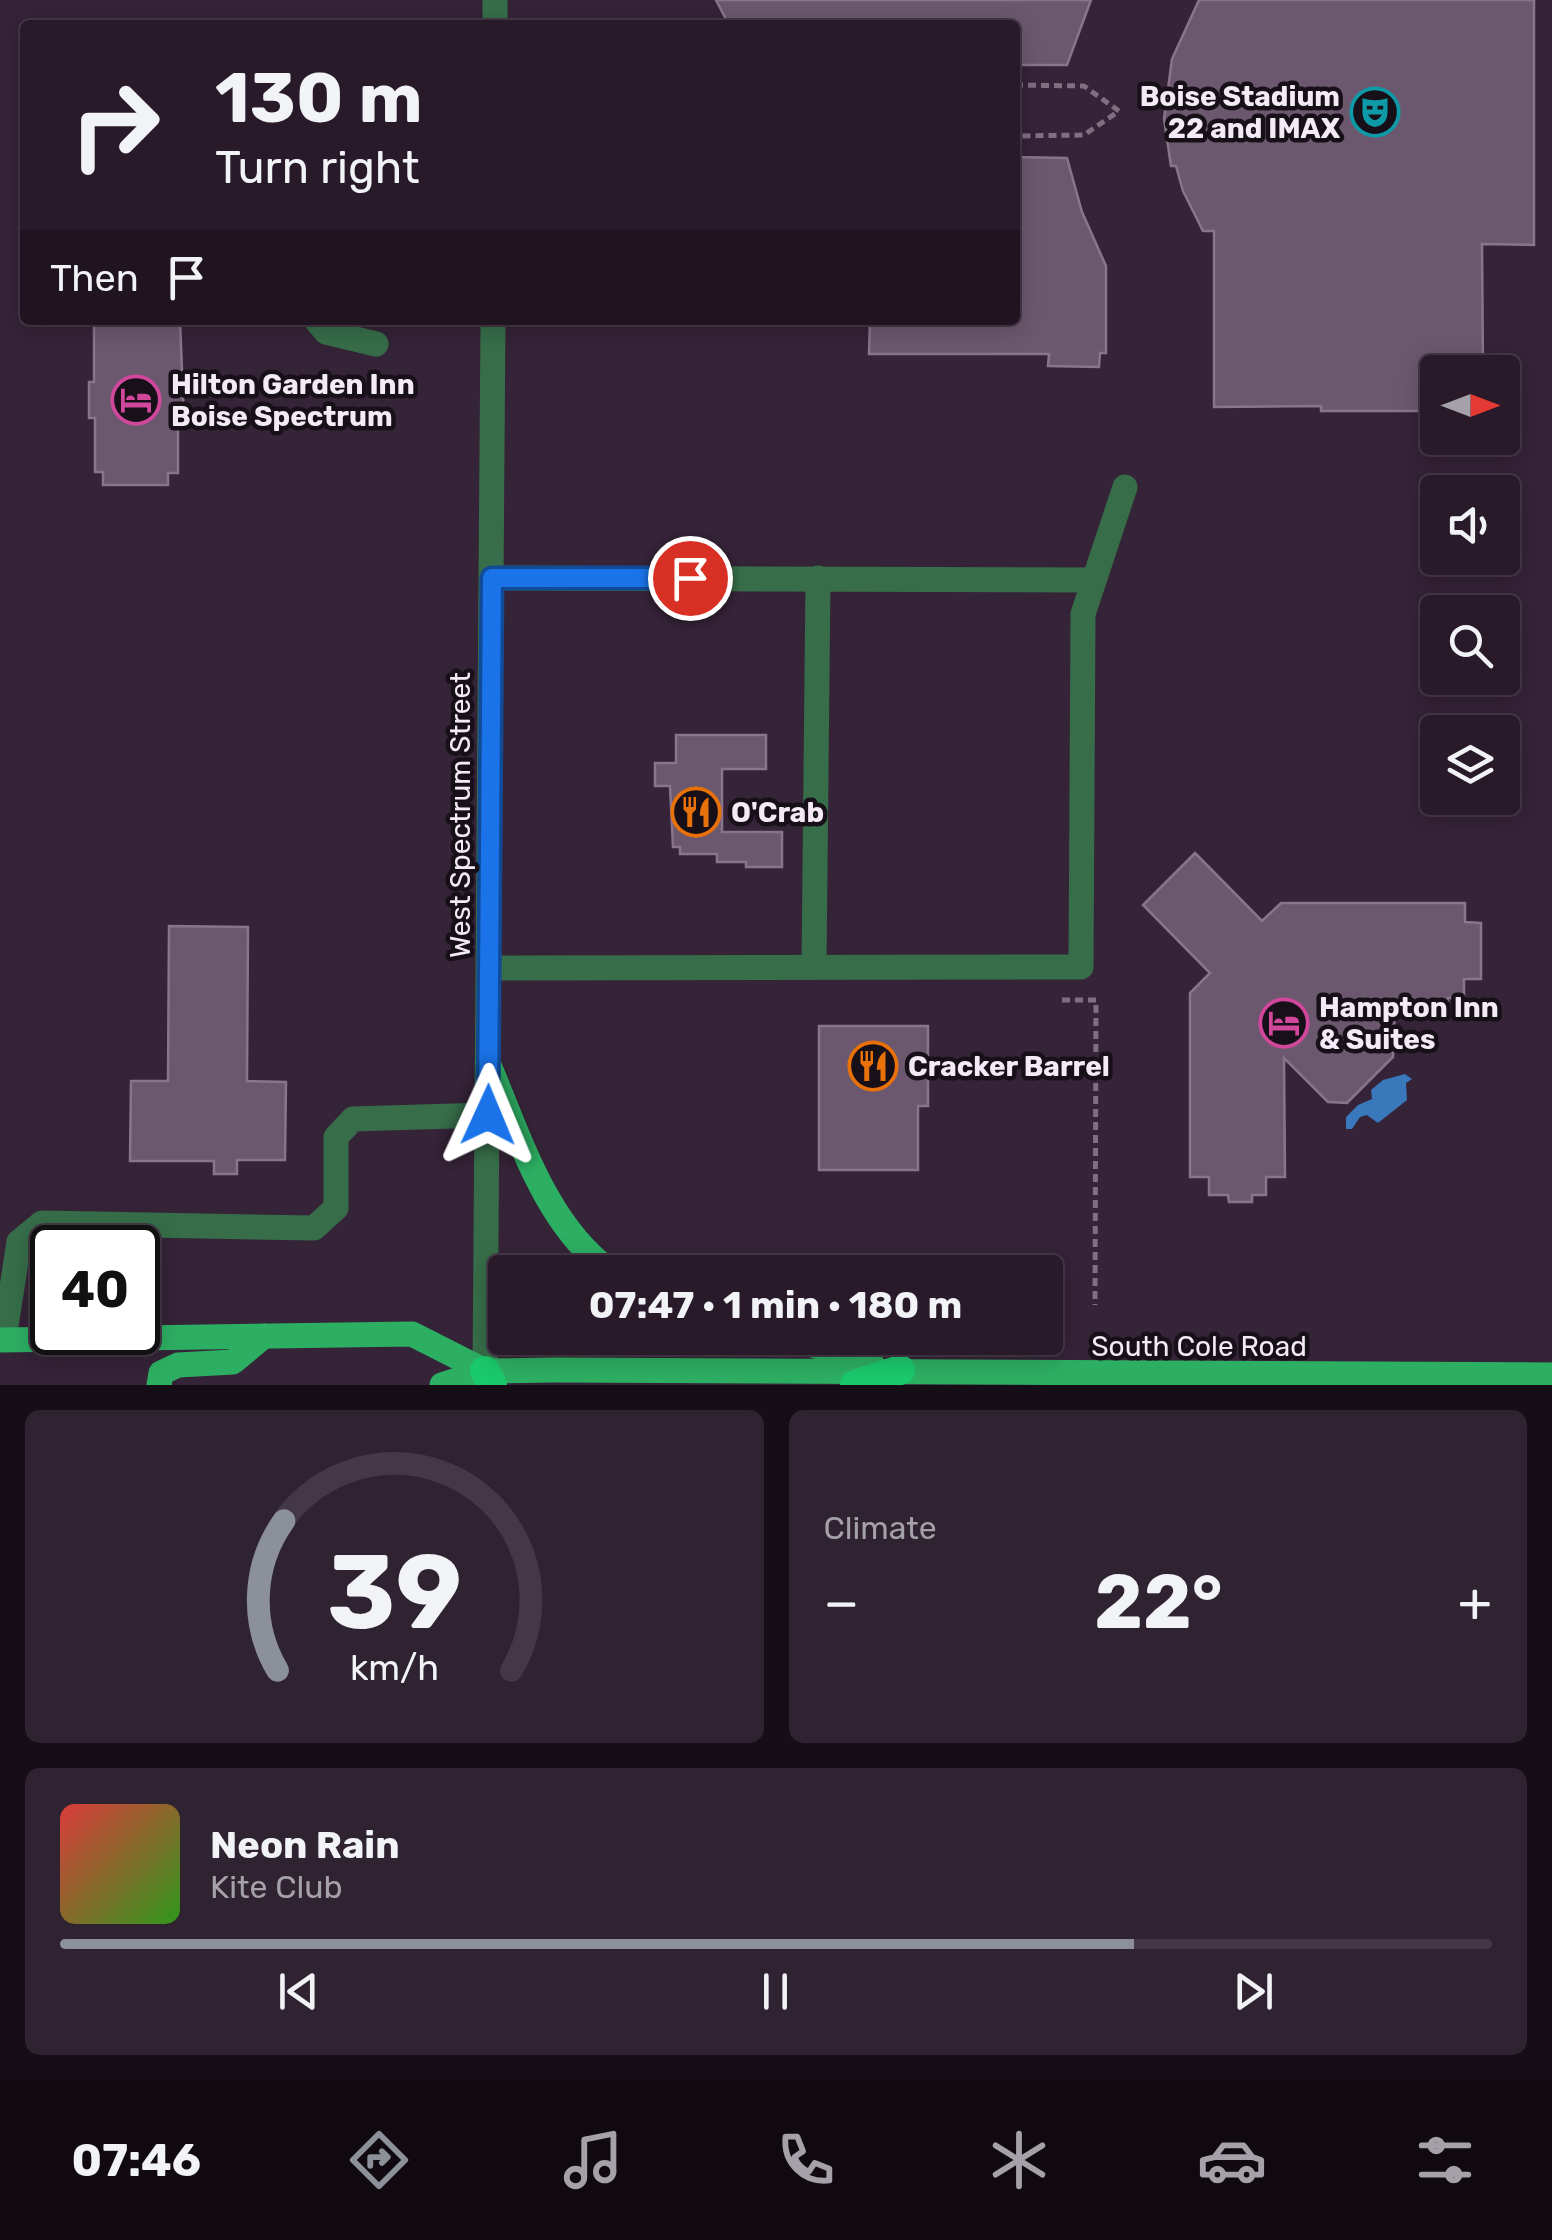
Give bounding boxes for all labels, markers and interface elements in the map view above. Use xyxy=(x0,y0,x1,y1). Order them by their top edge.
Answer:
text: 130 m xyxy=(215,57,423,140)
icon: right xyxy=(50,60,180,190)
place label: Boise Stadium 22 and IMAX xyxy=(1140,80,1341,145)
theatre icon: Boise Stadium 22 and IMAX xyxy=(1349,86,1401,138)
text: Turn right xyxy=(215,141,419,194)
icon: arrive xyxy=(159,250,214,305)
text: Then xyxy=(50,255,139,301)
north arrow xyxy=(1420,355,1520,455)
map controls xyxy=(1420,355,1520,815)
place label: Hilton Garden Inn Boise Spectrum xyxy=(171,368,415,433)
hotel icon: Hilton Garden Inn Boise Spectrum xyxy=(110,374,162,426)
button: sound xyxy=(1420,475,1520,575)
pin xyxy=(648,536,733,621)
icon: arrive xyxy=(663,551,718,606)
button: search xyxy=(1420,595,1520,695)
street label: West Spectrum Street xyxy=(444,672,477,958)
button: layers xyxy=(1420,715,1520,815)
restaurant icon: O'Crab xyxy=(670,786,722,838)
place label: O'Crab xyxy=(731,796,824,829)
place label: Hampton Inn & Suites xyxy=(1319,991,1499,1056)
hotel icon: Hampton Inn & Suites xyxy=(1258,997,1310,1049)
restaurant icon: Cracker Barrel xyxy=(847,1040,899,1092)
place label: Cracker Barrel xyxy=(908,1050,1110,1083)
position arrow xyxy=(436,1063,540,1167)
speed limit sign: 40 xyxy=(30,1225,160,1355)
text: 07:47 · 1 min · 180 m xyxy=(589,1282,962,1328)
street label: South Cole Road xyxy=(1091,1330,1307,1363)
text: Climate xyxy=(824,1509,937,1547)
text: 39 xyxy=(327,1531,462,1654)
text: 22° xyxy=(1094,1558,1223,1647)
text: − xyxy=(824,1570,859,1635)
text: + xyxy=(1458,1570,1492,1635)
text: km/h xyxy=(350,1647,439,1689)
text: Neon Rain xyxy=(210,1822,400,1868)
text: Kite Club xyxy=(210,1868,343,1906)
icon: previous xyxy=(271,1964,326,2019)
icon: pause xyxy=(748,1964,803,2019)
icon: next xyxy=(1226,1964,1281,2019)
icon: directions xyxy=(344,2125,414,2195)
icon: music xyxy=(558,2125,628,2195)
icon: phone xyxy=(771,2125,841,2195)
icon: climate xyxy=(984,2125,1054,2195)
icon: car xyxy=(1197,2125,1267,2195)
icon: filters xyxy=(1410,2125,1480,2195)
text: 07:46 xyxy=(72,2134,201,2187)

